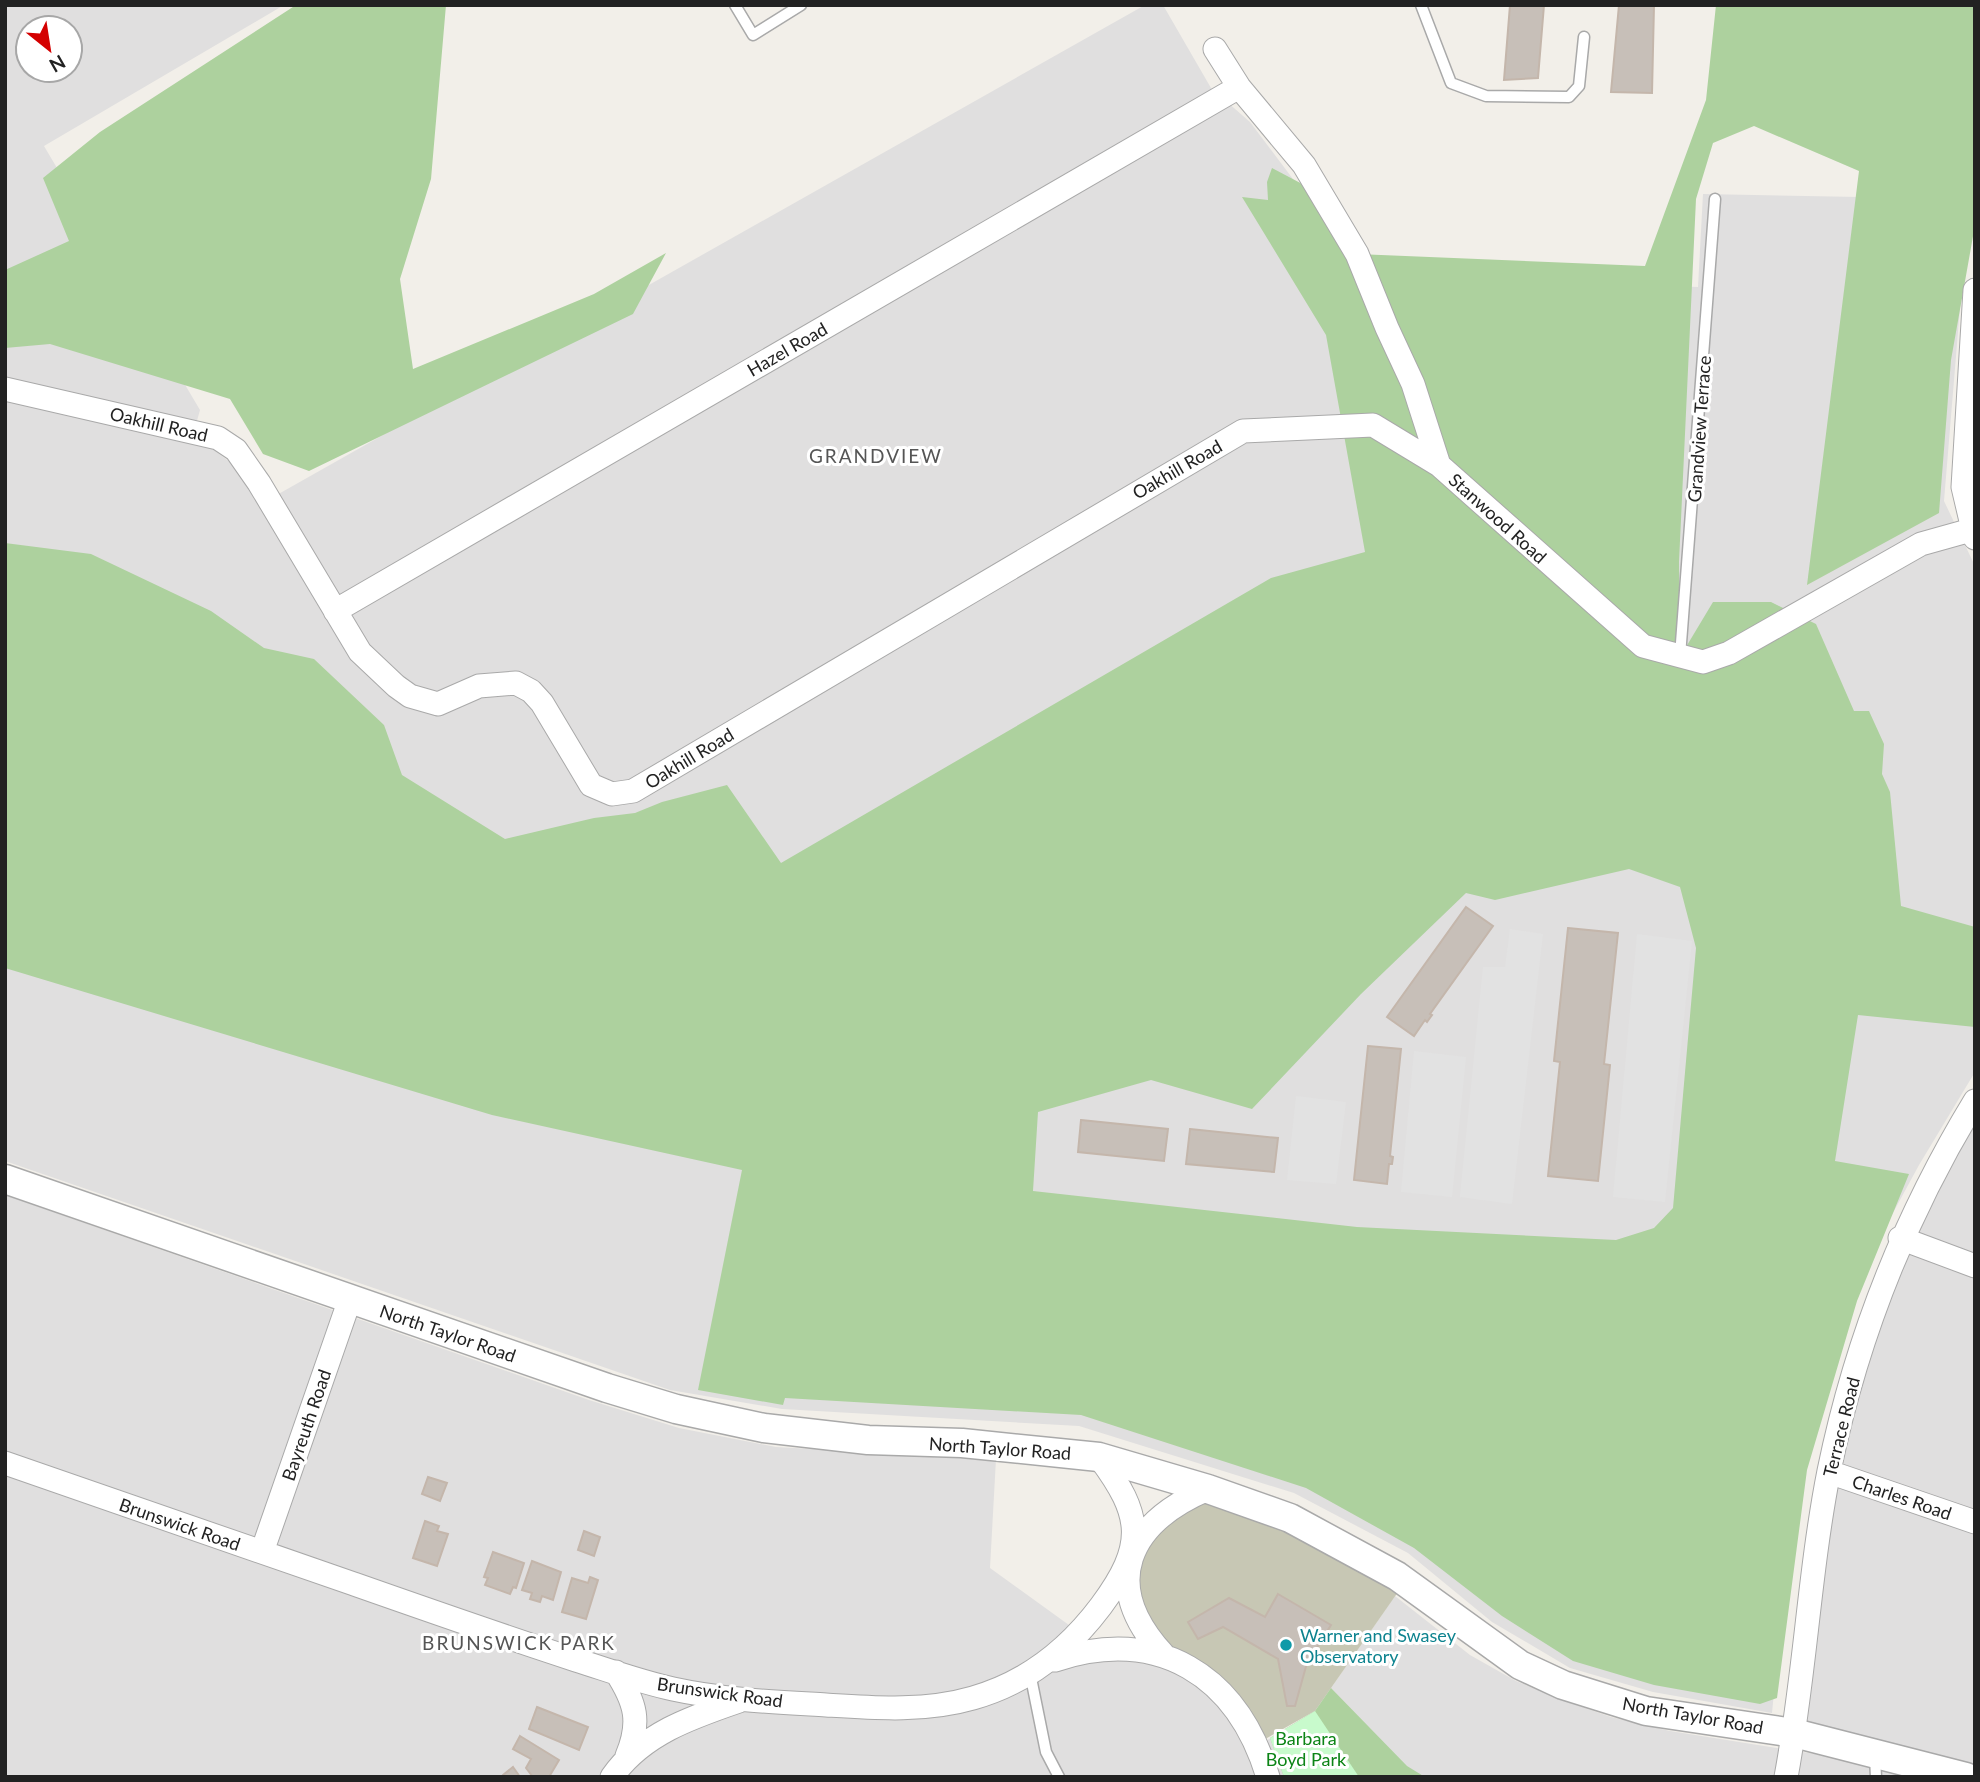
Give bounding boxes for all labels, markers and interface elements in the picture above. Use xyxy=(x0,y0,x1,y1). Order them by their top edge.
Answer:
north arrow xyxy=(14,14,84,84)
text: N xyxy=(46,51,70,78)
street label: Hazel Road xyxy=(743,317,831,381)
street label: Grandview Terrace xyxy=(1683,355,1715,503)
street label: Oakhill Road xyxy=(108,402,210,446)
street label: Oakhill Road xyxy=(1128,435,1226,503)
district label: GRANDVIEW xyxy=(809,444,943,467)
street label: Stanwood Road xyxy=(1445,468,1551,568)
street label: Oakhill Road xyxy=(641,723,737,793)
street label: North Taylor Road xyxy=(377,1299,519,1367)
street label: Bayreuth Road xyxy=(277,1366,335,1484)
street label: Terrace Road xyxy=(1818,1375,1864,1479)
street label: North Taylor Road xyxy=(928,1432,1072,1464)
street label: Charles Road xyxy=(1849,1470,1955,1524)
street label: Brunswick Road xyxy=(117,1493,243,1555)
place label: Warner and Swasey Observatory xyxy=(1300,1624,1457,1667)
district label: BRUNSWICK PARK xyxy=(422,1631,616,1654)
marker: Warner and Swasey Observatory xyxy=(1278,1637,1294,1653)
street label: Brunswick Road xyxy=(656,1672,784,1712)
street label: North Taylor Road xyxy=(1621,1692,1765,1738)
park label: Barbara Boyd Park xyxy=(1266,1727,1347,1770)

